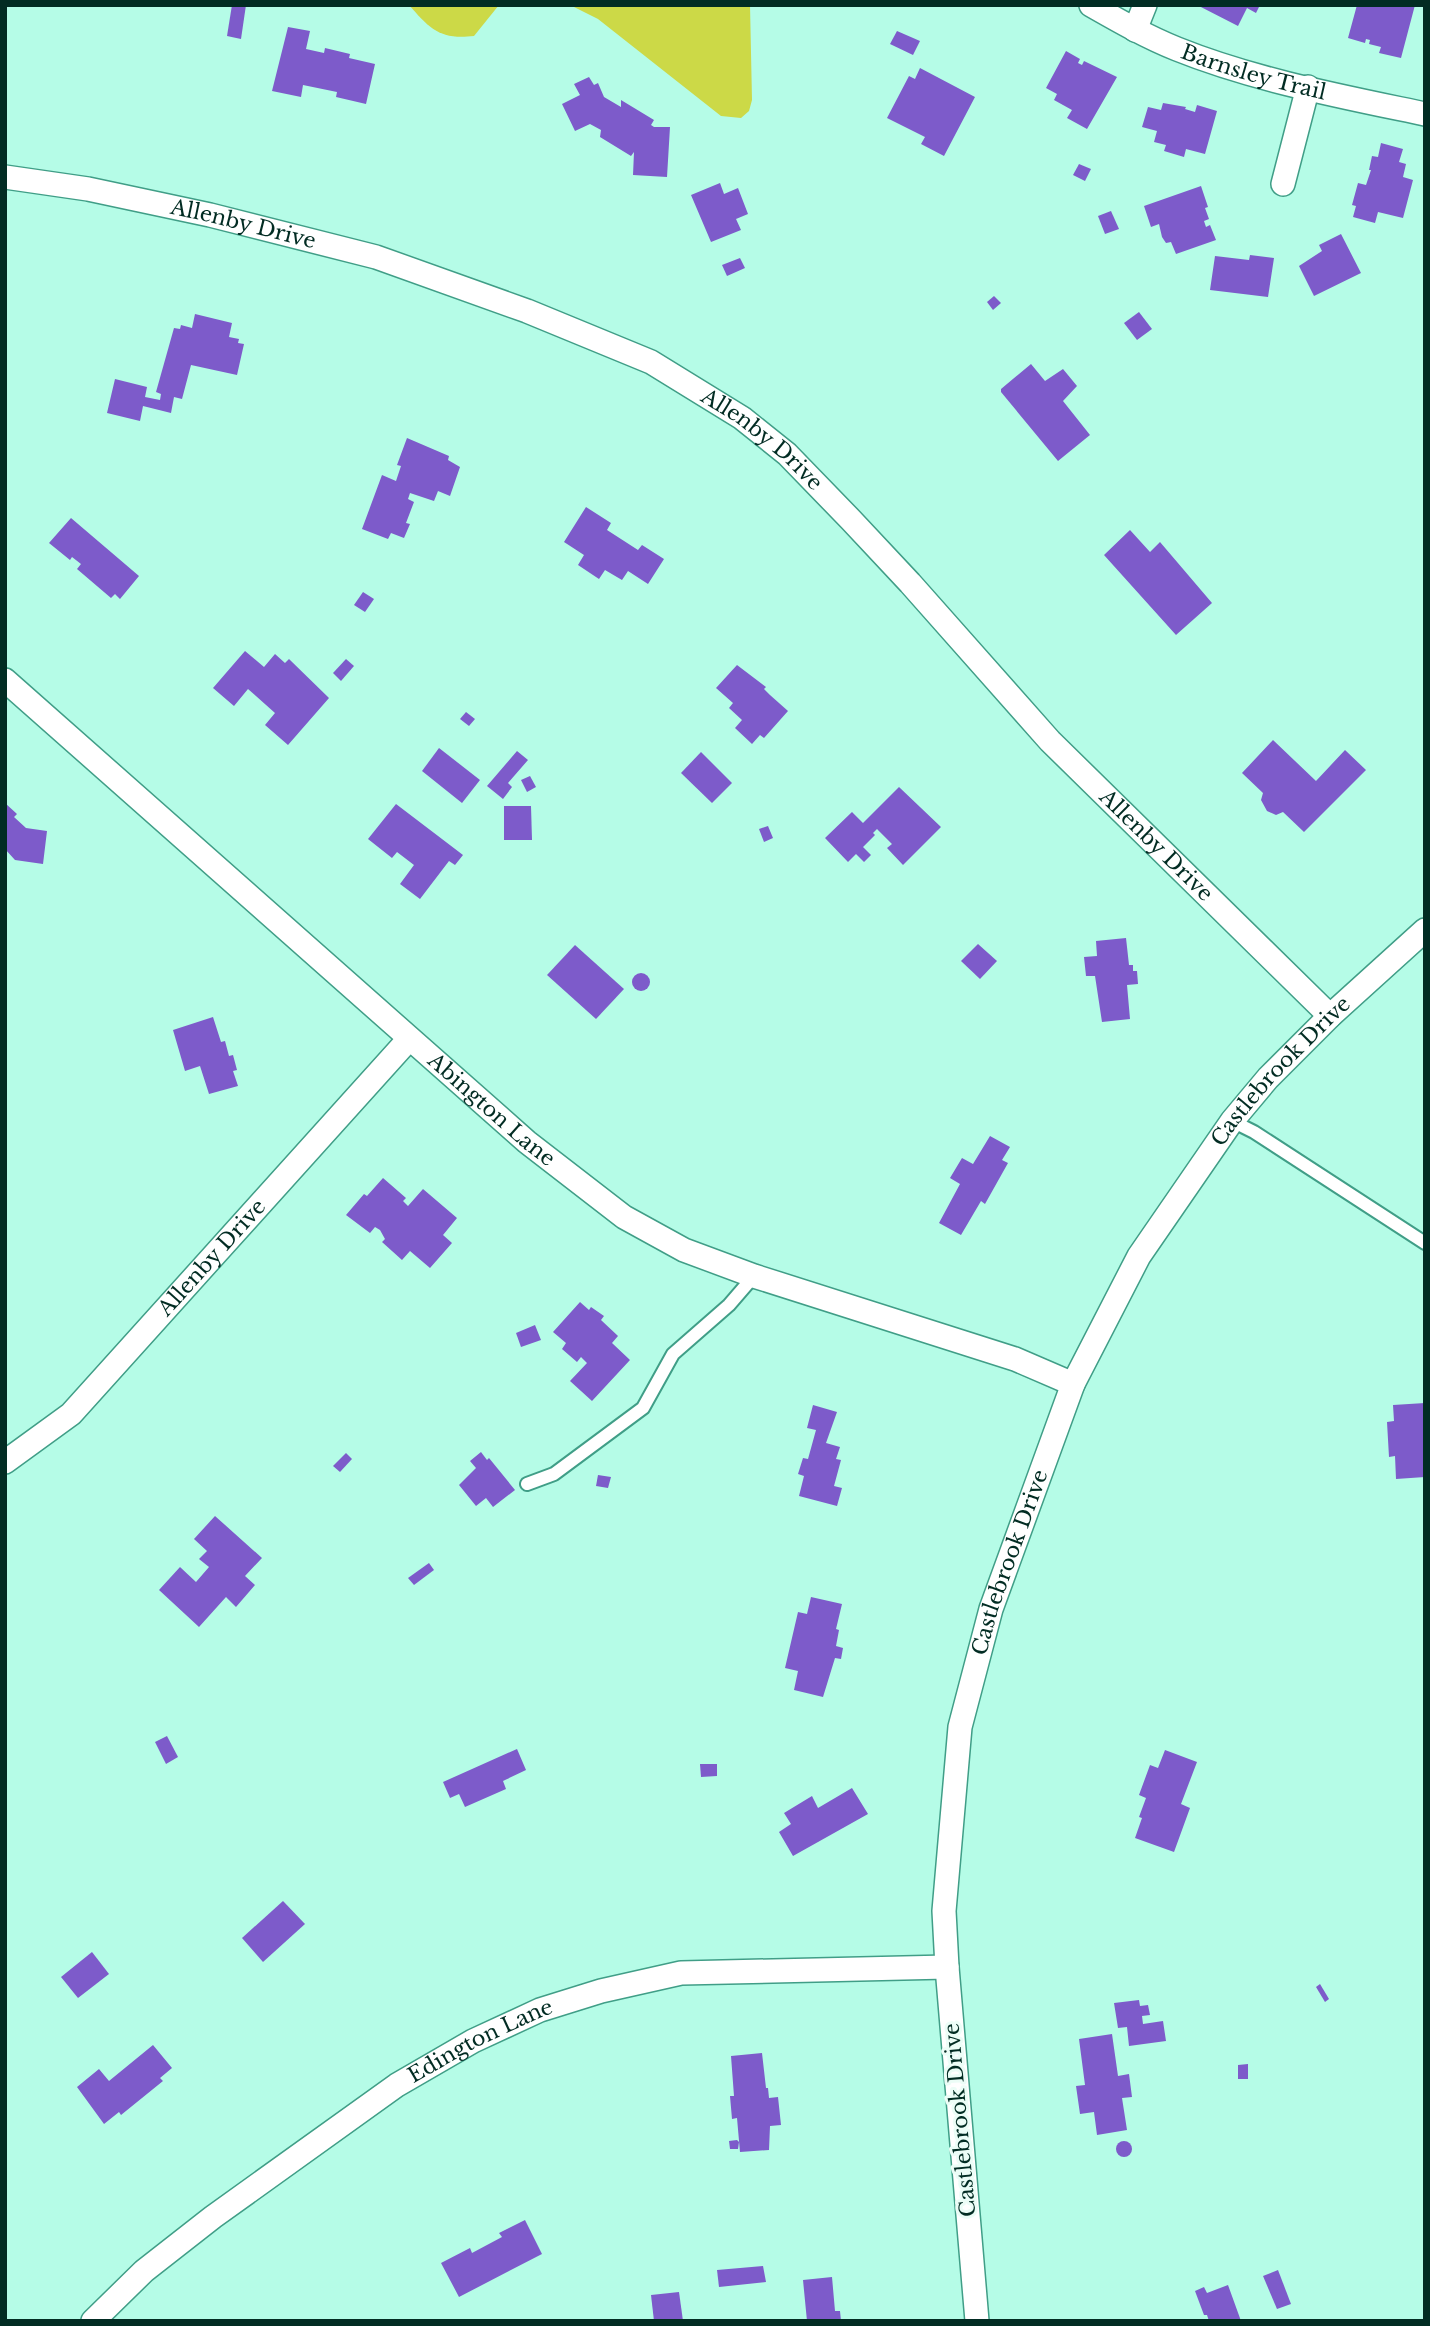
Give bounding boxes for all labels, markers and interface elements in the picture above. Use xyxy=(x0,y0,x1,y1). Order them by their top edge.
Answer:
street label: Barnsley Trail xyxy=(1177,39,1329,106)
street label: Allenby Drive xyxy=(167,194,319,254)
street label: Allenby Drive xyxy=(696,383,828,496)
street label: Allenby Drive xyxy=(1093,783,1218,907)
street label: Castlebrook Drive xyxy=(1206,991,1356,1151)
street label: Abington Lane xyxy=(422,1047,560,1172)
street label: Allenby Drive xyxy=(152,1194,271,1322)
street label: Castlebrook Drive xyxy=(966,1466,1054,1658)
street label: Edington Lane xyxy=(403,1994,556,2089)
street label: Castlebrook Drive xyxy=(939,2022,981,2218)

